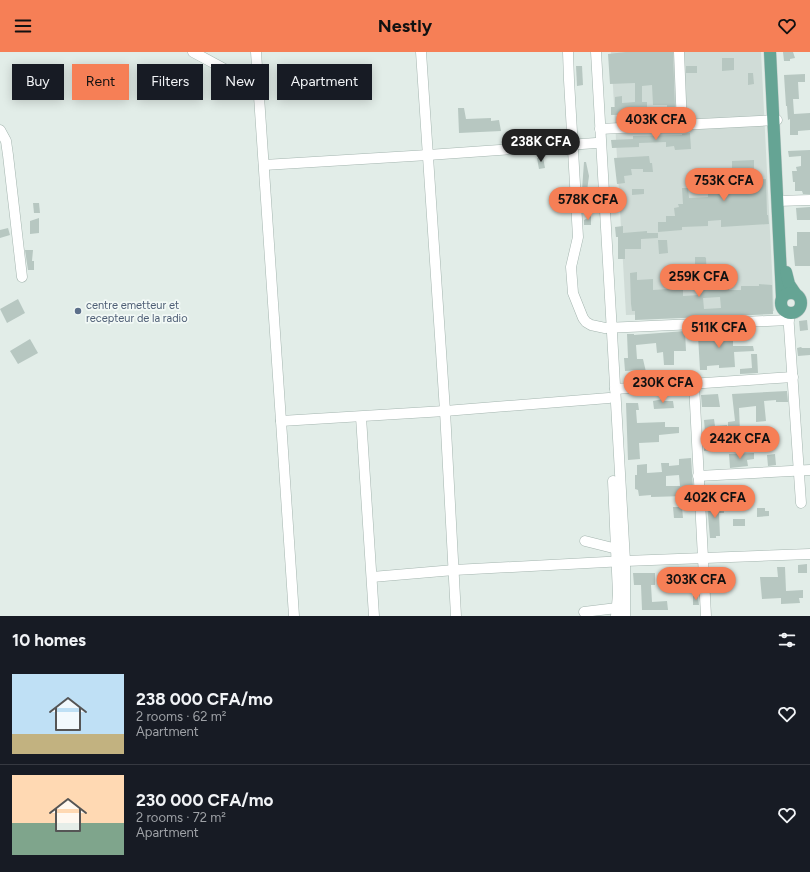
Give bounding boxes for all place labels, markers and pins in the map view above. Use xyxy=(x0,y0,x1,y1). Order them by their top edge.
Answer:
pin: 403K CFA xyxy=(615,107,697,141)
pin: 238K CFA xyxy=(500,129,582,163)
pin: 753K CFA xyxy=(683,168,765,202)
pin: 578K CFA xyxy=(547,187,629,221)
pin: 259K CFA xyxy=(658,264,740,298)
place label: centre emetteur et recepteur de la radio xyxy=(86,299,188,325)
marker: centre emetteur et recepteur de la radio xyxy=(73,306,83,316)
pin: 511K CFA xyxy=(678,315,760,349)
pin: 230K CFA xyxy=(622,370,704,404)
pin: 242K CFA xyxy=(699,426,781,460)
pin: 402K CFA xyxy=(674,485,756,519)
pin: 303K CFA xyxy=(655,567,737,601)

